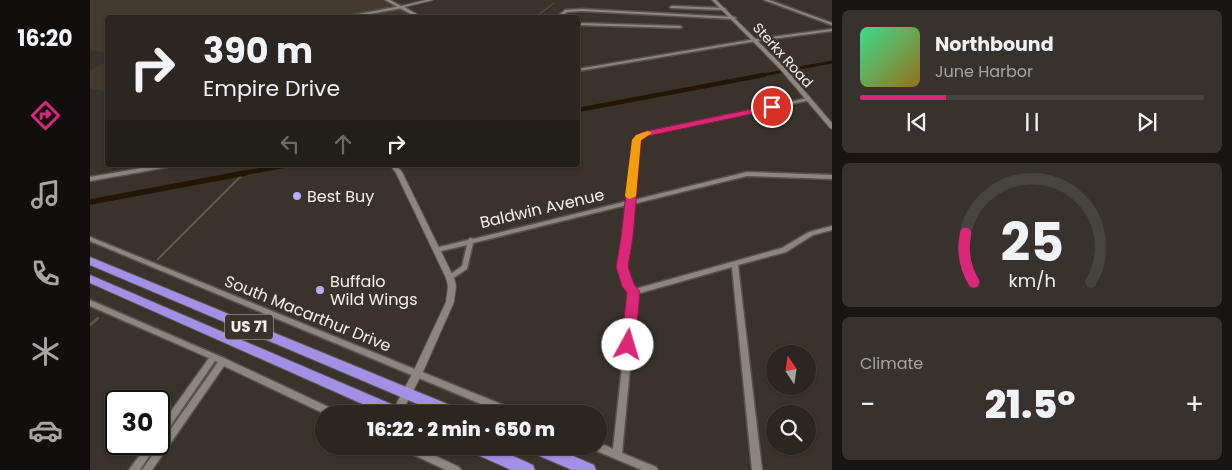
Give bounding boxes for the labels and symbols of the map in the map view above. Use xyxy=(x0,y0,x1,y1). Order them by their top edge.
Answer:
street label: Sterkx Road xyxy=(748,18,818,92)
pin xyxy=(751,86,793,128)
street label: Baldwin Avenue xyxy=(478,183,607,234)
place label: Best Buy xyxy=(307,185,374,208)
marker: Best Buy xyxy=(291,190,303,202)
street label: South Macarthur Drive xyxy=(221,269,395,357)
place label: Buffalo Wild Wings xyxy=(330,270,418,311)
marker: Buffalo Wild Wings xyxy=(314,284,326,296)
road number: US 71 xyxy=(225,314,273,340)
position arrow xyxy=(601,318,653,370)
north arrow xyxy=(766,345,816,395)
speed limit sign: 30 xyxy=(105,390,170,455)

